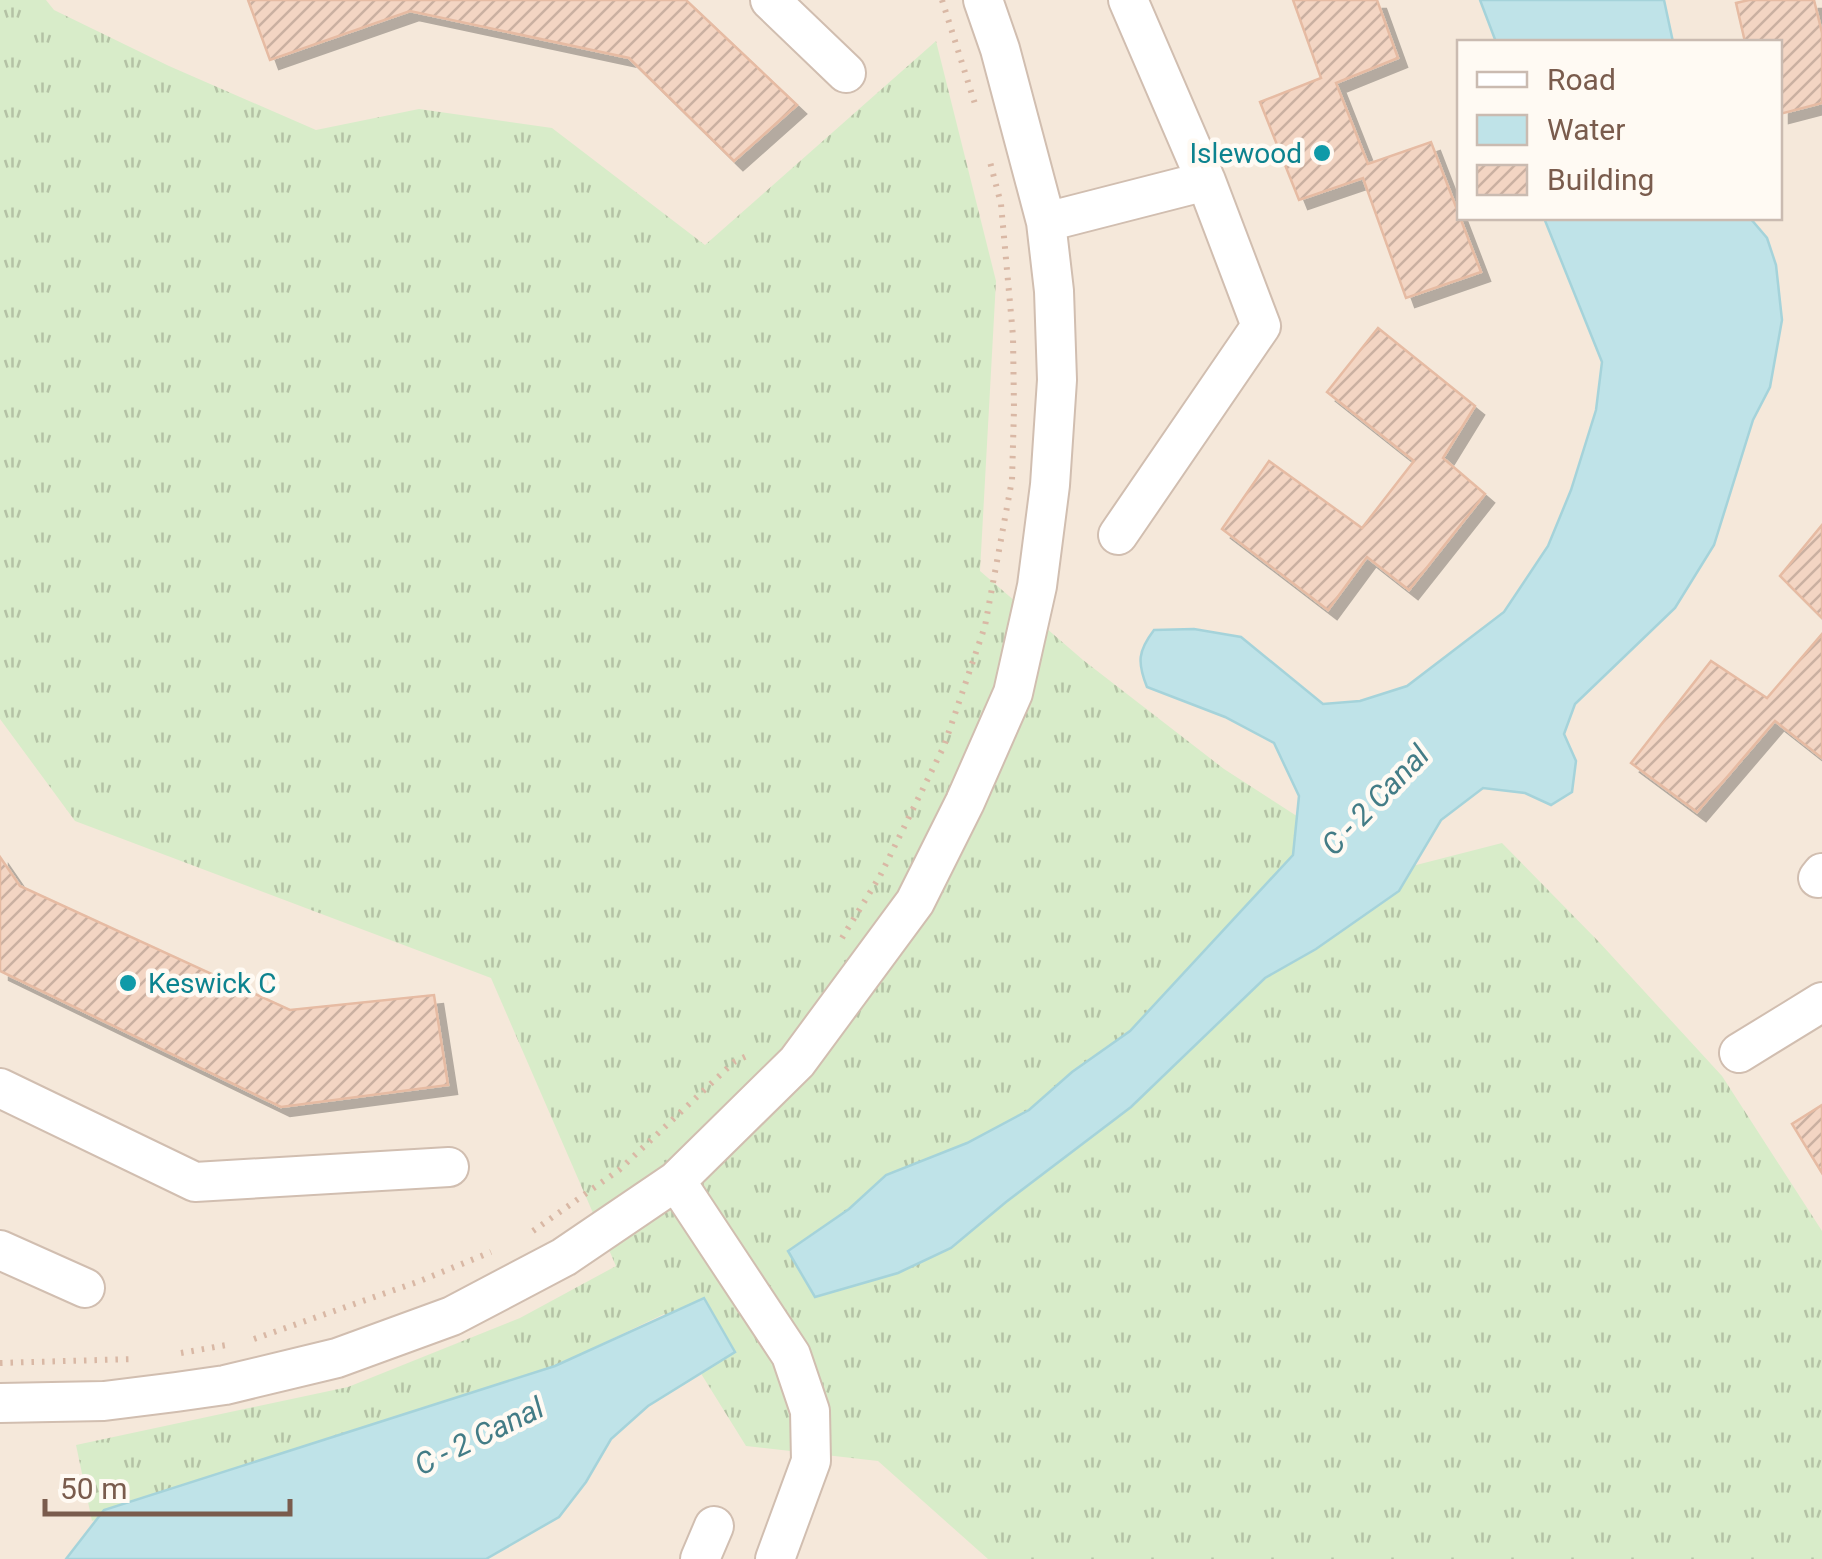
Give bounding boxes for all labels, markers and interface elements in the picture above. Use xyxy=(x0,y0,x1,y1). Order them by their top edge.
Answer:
legend xyxy=(1457,40,1782,220)
text: Road xyxy=(1547,62,1616,97)
text: Water xyxy=(1547,112,1625,147)
place label: Islewood xyxy=(1190,137,1302,170)
marker: Islewood xyxy=(1311,142,1333,164)
text: Building xyxy=(1547,162,1654,197)
water label: C - 2 Canal xyxy=(1314,737,1437,862)
place label: Keswick C xyxy=(148,967,276,1000)
marker: Keswick C xyxy=(117,972,139,994)
water label: C - 2 Canal xyxy=(409,1389,550,1482)
scale bar xyxy=(45,1454,290,1516)
text: 50 m xyxy=(60,1471,127,1506)

